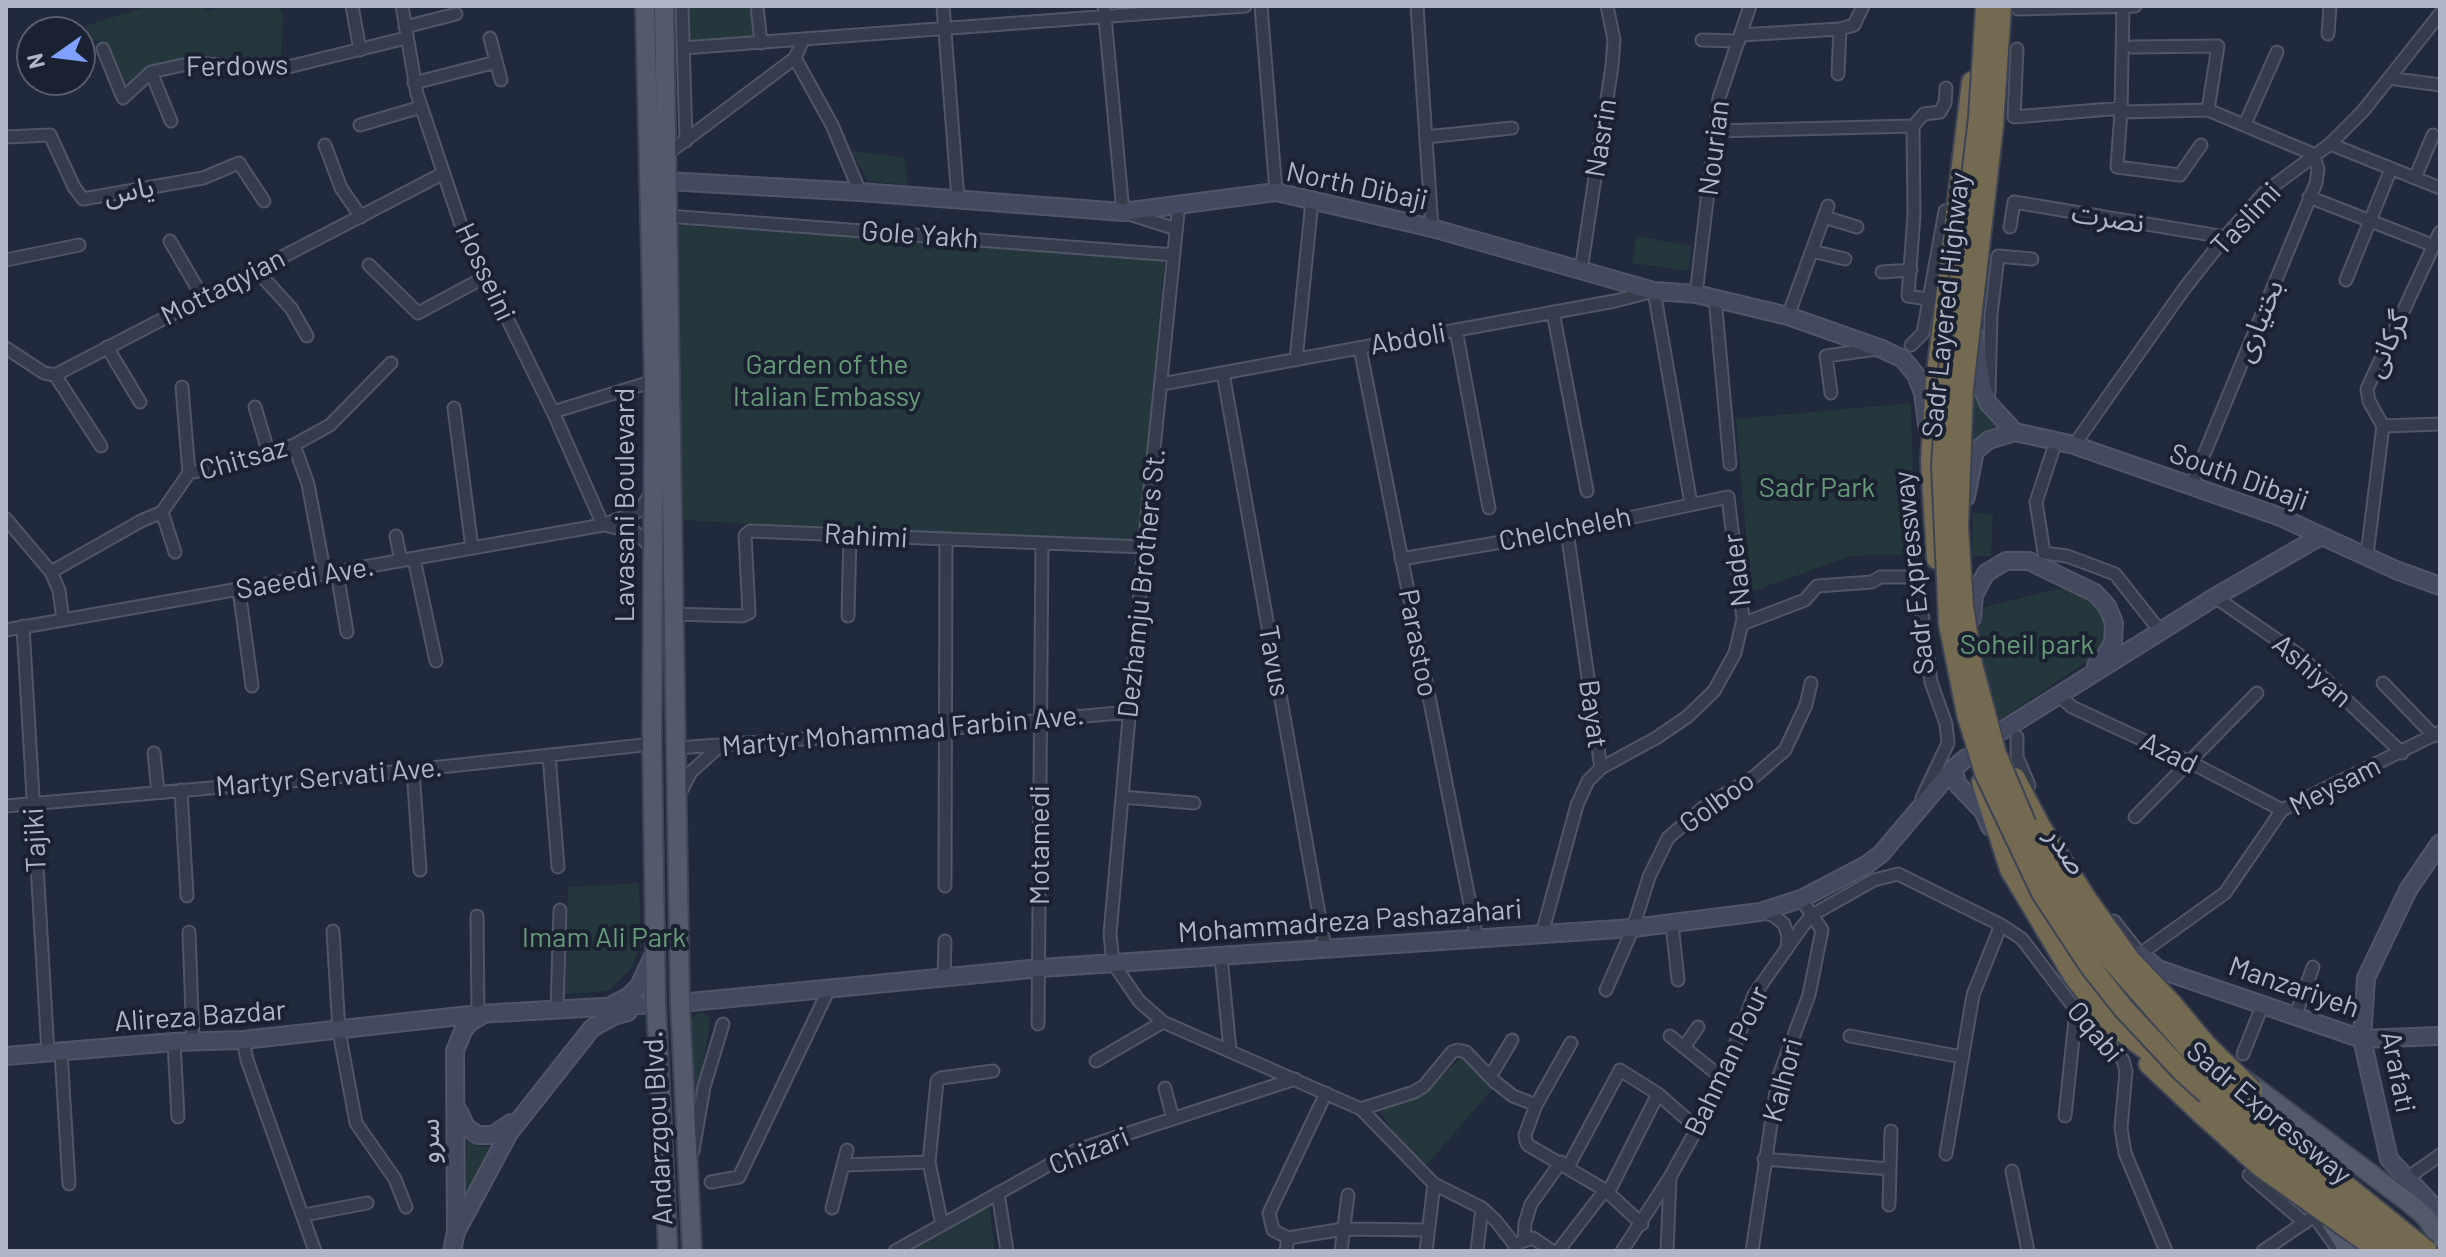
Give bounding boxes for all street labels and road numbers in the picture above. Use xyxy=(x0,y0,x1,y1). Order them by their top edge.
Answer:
street label: Ferdows xyxy=(185,48,289,84)
street label: Nasrin xyxy=(1578,96,1624,180)
street label: Nourian xyxy=(1691,98,1737,198)
street label: North Dibaji xyxy=(1283,155,1431,217)
street label: یاس xyxy=(101,170,157,212)
street label: Sadr Layered Highway xyxy=(1915,170,1977,440)
street label: Taslimi xyxy=(2204,176,2288,262)
street label: نصرت xyxy=(2069,196,2147,240)
street label: Gole Yakh xyxy=(860,214,980,256)
street label: Hosseini xyxy=(448,218,522,326)
street label: Mottaqyian xyxy=(155,241,291,333)
street label: بختیاری xyxy=(2227,275,2291,367)
street label: گرکانی xyxy=(2358,305,2416,383)
street label: Abdoli xyxy=(1368,316,1448,362)
street label: Lavasani Boulevard xyxy=(608,388,642,622)
street label: Chitsaz xyxy=(195,430,291,488)
street label: South Dibaji xyxy=(2165,436,2313,518)
street label: Dezhamju Brothers St. xyxy=(1111,447,1173,719)
street label: Sadr Expressway xyxy=(1887,469,1941,677)
street label: Chelcheleh xyxy=(1496,500,1634,558)
street label: Rahimi xyxy=(823,517,909,555)
street label: Nader xyxy=(1716,531,1758,609)
street label: Saeedi Ave. xyxy=(233,549,377,607)
street label: Parastoo xyxy=(1391,586,1445,700)
street label: Tavus xyxy=(1251,623,1297,699)
street label: Ashiyan xyxy=(2265,627,2359,715)
street label: Bayat xyxy=(1572,678,1614,750)
street label: Martyr Mohammad Farbin Ave. xyxy=(720,698,1086,764)
street label: Azad xyxy=(2135,725,2203,781)
street label: Meysam xyxy=(2284,749,2386,823)
street label: Martyr Servati Ave. xyxy=(214,750,444,804)
street label: Golboo xyxy=(1673,764,1761,840)
street label: Motamedi xyxy=(1023,785,1057,905)
street label: Tajiki xyxy=(17,807,53,873)
street label: صدر xyxy=(2038,821,2094,881)
street label: Mohammadreza Pashazahari xyxy=(1177,892,1523,950)
street label: Manzariyeh xyxy=(2224,949,2364,1025)
street label: Bahman Pour xyxy=(1678,981,1776,1141)
street label: Alireza Bazdar xyxy=(113,993,287,1039)
street label: Oqabi xyxy=(2060,995,2130,1069)
street label: Arafati xyxy=(2374,1028,2422,1116)
street label: Andarzgou Blvd. xyxy=(636,1030,680,1226)
street label: Kalhori xyxy=(1756,1034,1810,1126)
street label: Sadr Expressway xyxy=(2180,1034,2358,1192)
street label: سرو xyxy=(413,1118,447,1164)
street label: Chizari xyxy=(1044,1120,1134,1182)

